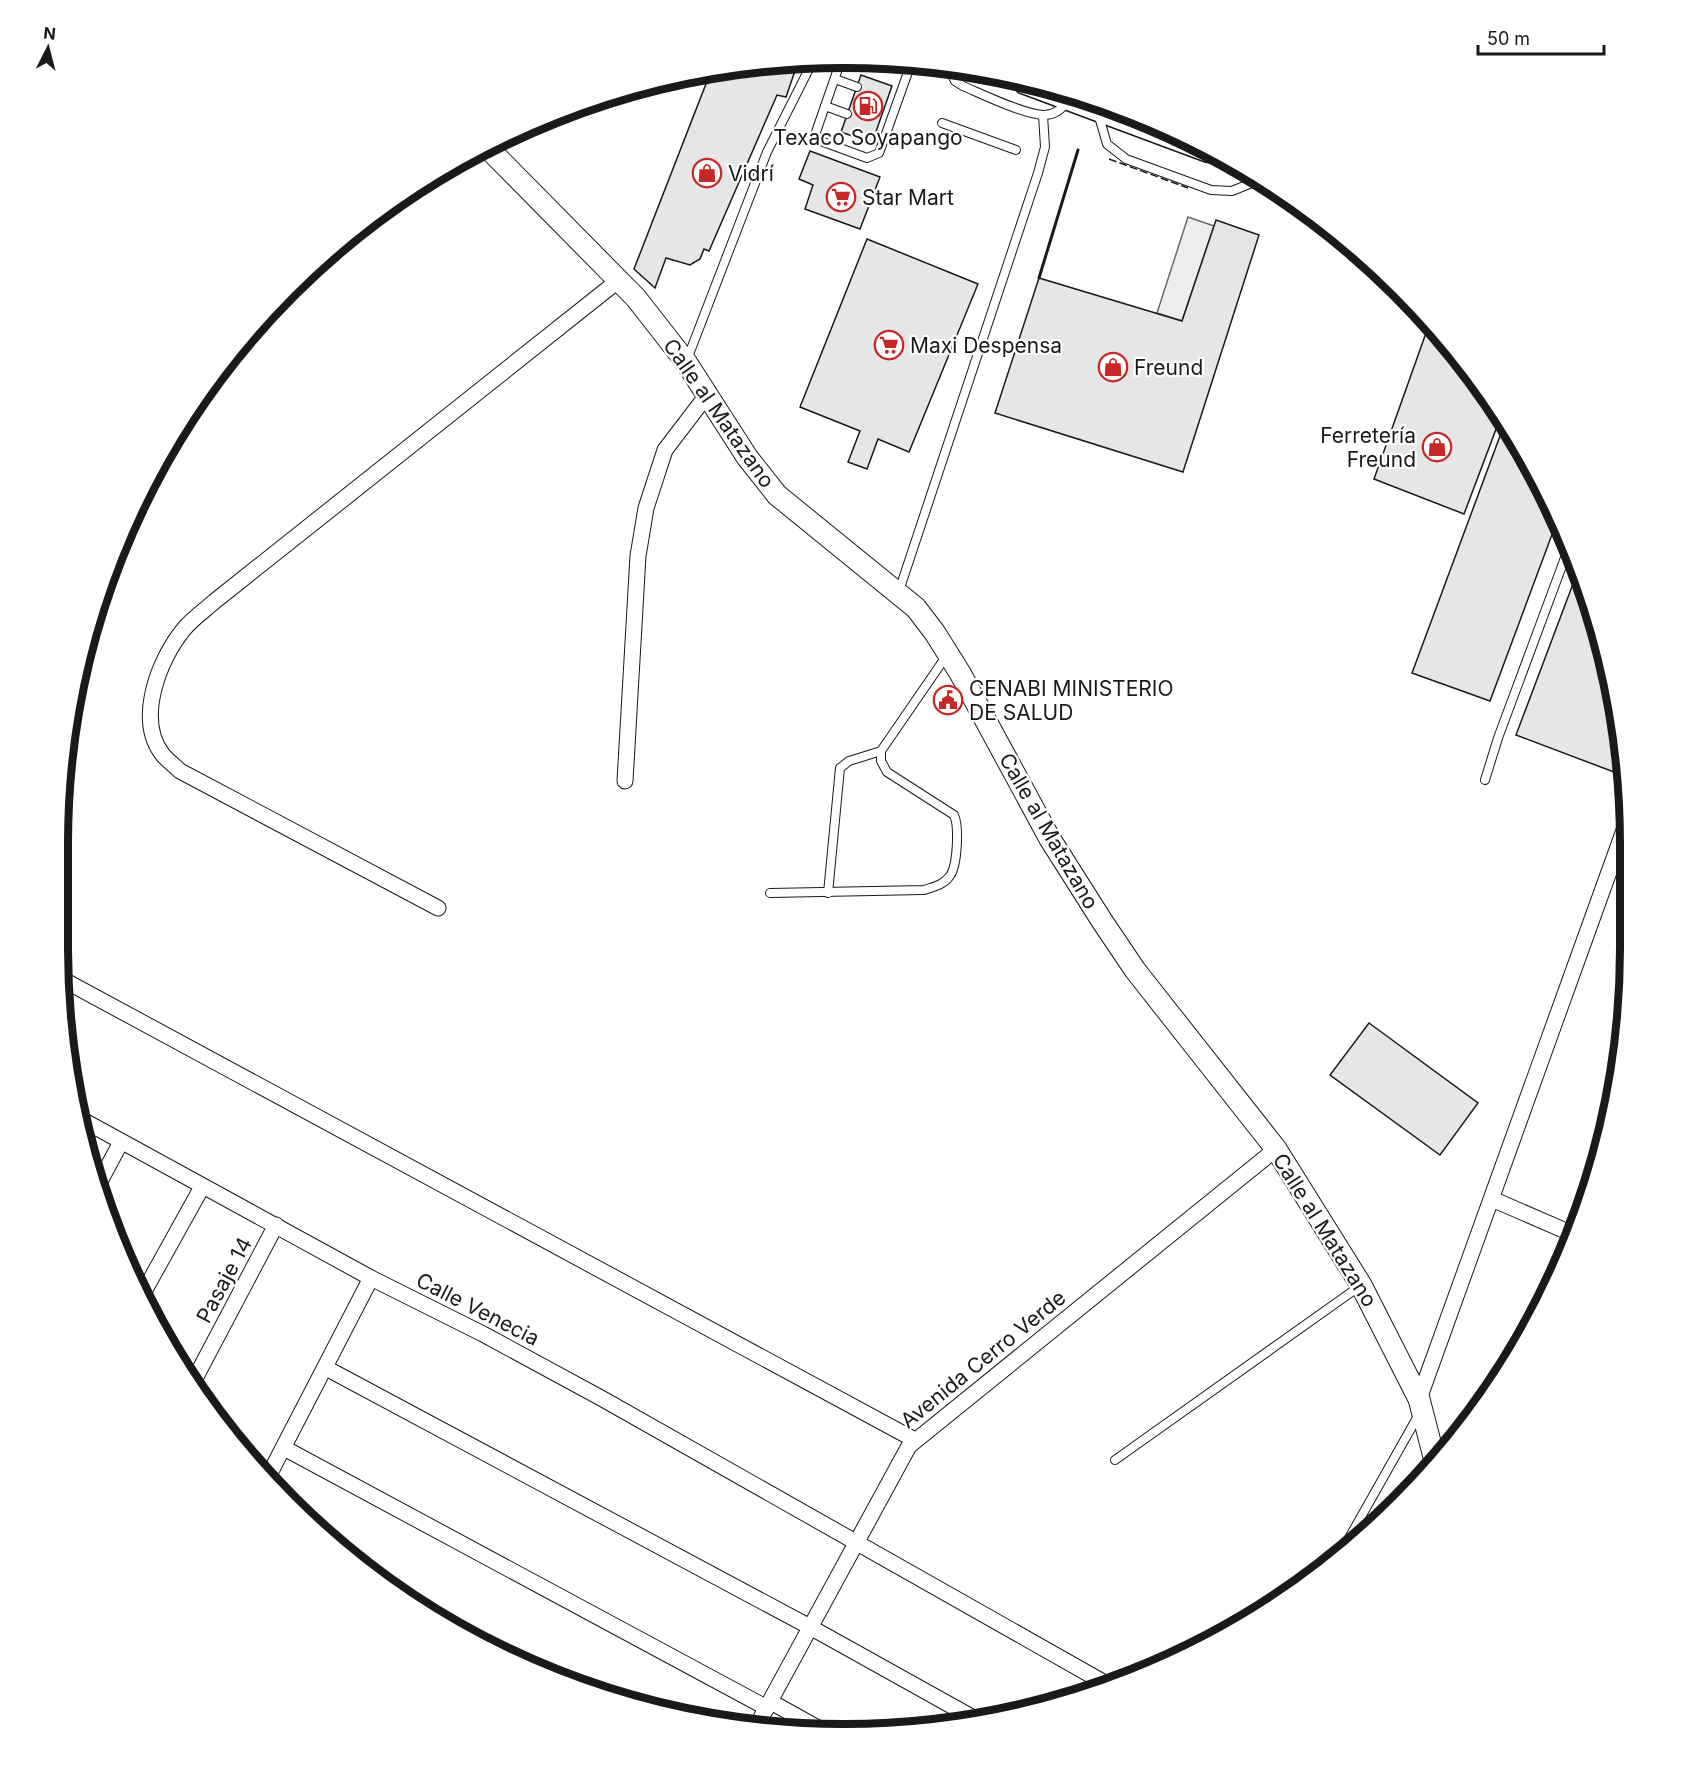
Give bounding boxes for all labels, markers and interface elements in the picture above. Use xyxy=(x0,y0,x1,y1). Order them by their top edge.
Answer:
north arrow xyxy=(18,18,78,78)
scale bar xyxy=(1478,18,1604,56)
text: N xyxy=(42,22,57,44)
text: 50 m xyxy=(1487,28,1530,49)
fuel station icon: Texaco Soyapango xyxy=(852,90,884,122)
place label: Texaco Soyapango xyxy=(773,125,963,150)
shop icon: Vidrí xyxy=(691,157,723,189)
place label: Vidrí xyxy=(728,161,775,186)
supermarket icon: Star Mart xyxy=(825,181,857,213)
place label: Star Mart xyxy=(862,185,954,210)
supermarket icon: Maxi Despensa xyxy=(873,329,905,361)
place label: Maxi Despensa xyxy=(910,333,1062,358)
street label: Calle al Matazano xyxy=(658,334,780,492)
shop icon: Freund xyxy=(1097,351,1129,383)
place label: Freund xyxy=(1134,355,1203,380)
place label: Ferretería Freund xyxy=(1320,423,1416,472)
shop icon: Ferretería Freund xyxy=(1421,431,1453,463)
place label: CENABI MINISTERIO DE SALUD xyxy=(969,676,1174,725)
public building icon: CENABI MINISTERIO DE SALUD xyxy=(932,684,964,716)
street label: Calle al Matazano xyxy=(994,748,1104,914)
street label: Calle al Matazano xyxy=(1268,1149,1382,1311)
street label: Pasaje 14 xyxy=(191,1233,257,1327)
street label: Calle Venecia xyxy=(412,1267,544,1351)
street label: Avenida Cerro Verde xyxy=(895,1285,1071,1433)

